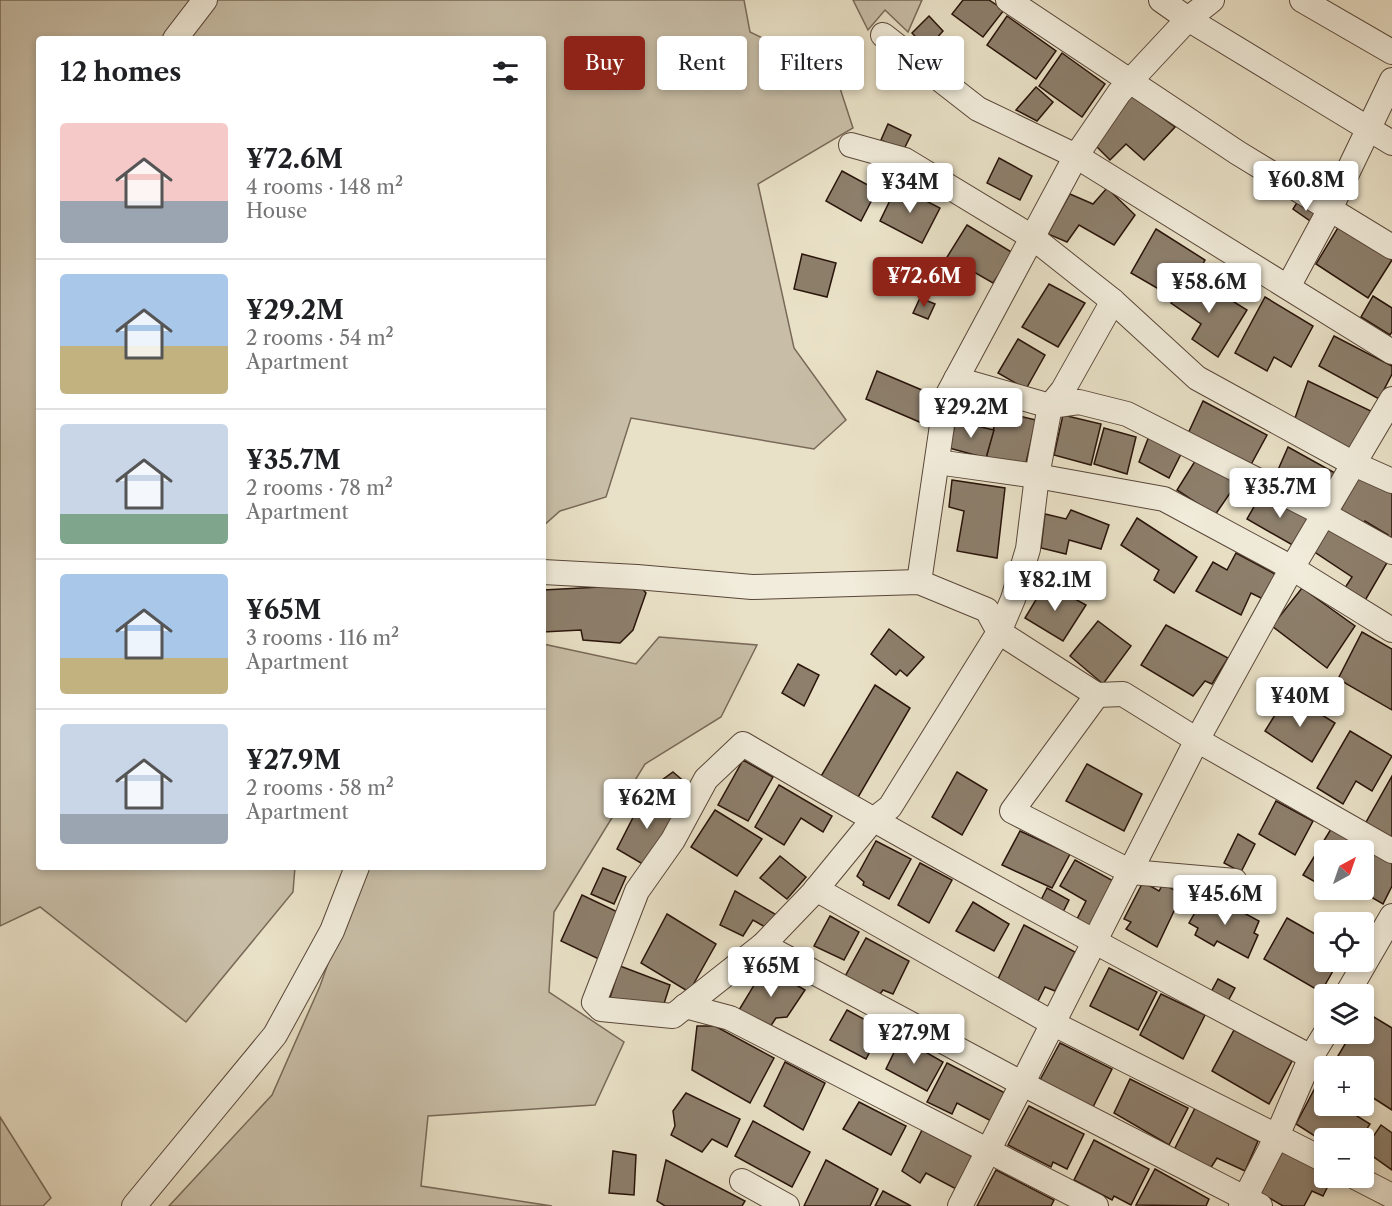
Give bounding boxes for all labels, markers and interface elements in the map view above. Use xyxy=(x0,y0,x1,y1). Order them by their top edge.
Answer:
chip: Buy xyxy=(564,36,645,90)
chip: Rent xyxy=(657,36,747,90)
chip: Filters xyxy=(759,36,864,90)
chip: New xyxy=(876,36,964,90)
text: 12 homes xyxy=(60,56,181,88)
icon: filters xyxy=(489,56,522,89)
text: ¥72.6M xyxy=(246,143,343,175)
icon: home xyxy=(108,147,180,219)
pin: ¥60.8M xyxy=(1257,161,1355,212)
pin: ¥34M xyxy=(874,163,946,214)
text: ¥60.8M xyxy=(1267,168,1345,192)
text: ¥34M xyxy=(881,170,939,194)
text: 4 rooms · 148 m² xyxy=(246,175,403,199)
text: House xyxy=(246,199,307,223)
pin: ¥72.6M xyxy=(875,257,973,308)
pin: ¥58.6M xyxy=(1160,263,1258,314)
text: ¥72.6M xyxy=(887,264,961,288)
text: ¥58.6M xyxy=(1171,270,1247,294)
text: ¥29.2M xyxy=(246,294,344,326)
icon: home xyxy=(108,298,180,370)
text: 2 rooms · 54 m² xyxy=(246,326,394,350)
text: Apartment xyxy=(246,350,349,374)
pin: ¥29.2M xyxy=(922,388,1020,439)
text: ¥29.2M xyxy=(933,395,1009,419)
text: ¥35.7M xyxy=(246,444,341,476)
icon: home xyxy=(108,448,180,520)
pin: ¥35.7M xyxy=(1231,468,1329,519)
text: ¥35.7M xyxy=(1243,475,1317,499)
text: 2 rooms · 78 m² xyxy=(246,476,393,500)
text: Apartment xyxy=(246,500,349,524)
pin: ¥82.1M xyxy=(1006,561,1104,612)
text: ¥82.1M xyxy=(1018,568,1092,592)
text: ¥65M xyxy=(246,594,321,626)
icon: home xyxy=(108,598,180,670)
text: 3 rooms · 116 m² xyxy=(246,626,399,650)
text: Apartment xyxy=(246,650,349,674)
pin: ¥40M xyxy=(1264,677,1336,728)
text: ¥40M xyxy=(1270,684,1330,708)
text: ¥27.9M xyxy=(246,744,341,776)
icon: home xyxy=(108,748,180,820)
text: 2 rooms · 58 m² xyxy=(246,776,394,800)
pin: ¥62M xyxy=(611,779,683,830)
text: ¥62M xyxy=(618,786,676,810)
text: Apartment xyxy=(246,800,349,824)
north arrow xyxy=(1314,840,1374,900)
map controls xyxy=(1314,840,1374,1188)
pin: ¥45.6M xyxy=(1176,875,1274,926)
text: ¥45.6M xyxy=(1187,882,1263,906)
button: locate xyxy=(1314,912,1374,972)
pin: ¥65M xyxy=(735,947,807,998)
text: ¥65M xyxy=(742,954,800,978)
button: layers xyxy=(1314,984,1374,1044)
pin: ¥27.9M xyxy=(865,1014,963,1065)
text: ¥27.9M xyxy=(877,1021,951,1045)
button: + xyxy=(1314,1056,1374,1116)
button: − xyxy=(1314,1128,1374,1188)

